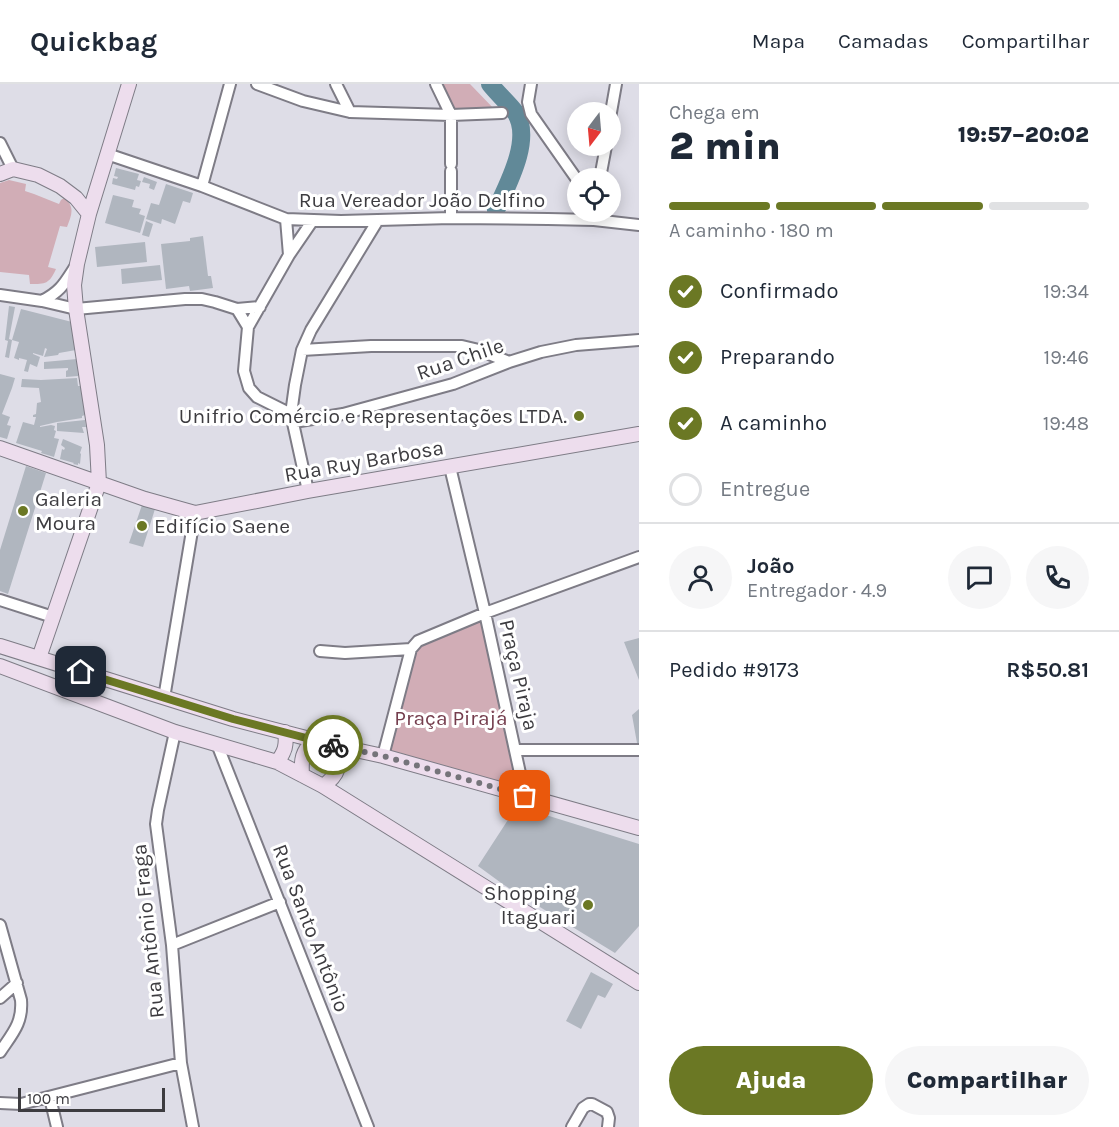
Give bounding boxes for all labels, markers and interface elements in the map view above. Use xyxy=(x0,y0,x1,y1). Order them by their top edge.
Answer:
text: Quickbag xyxy=(30,25,157,58)
text: Mapa xyxy=(752,29,805,53)
text: Camadas xyxy=(838,29,929,53)
text: Compartilhar xyxy=(962,29,1089,53)
text: Chega em xyxy=(669,101,760,124)
north arrow xyxy=(567,102,621,156)
map controls xyxy=(567,102,621,222)
text: 19:57–20:02 xyxy=(958,122,1089,148)
text: 2 min xyxy=(669,123,781,169)
button: locate xyxy=(567,168,621,222)
street label: Rua Vereador João Delfino xyxy=(299,188,545,212)
text: A caminho · 180 m xyxy=(669,219,834,242)
icon: check xyxy=(669,275,702,308)
text: Confirmado xyxy=(720,278,839,304)
text: 19:34 xyxy=(1043,280,1089,303)
street label: Rua Chile xyxy=(413,333,507,385)
icon: check xyxy=(669,341,702,374)
text: Preparando xyxy=(720,344,835,370)
text: 19:46 xyxy=(1044,346,1089,369)
place label: Unifrio Comércio e Representações LTDA. xyxy=(179,404,567,428)
icon: check xyxy=(669,407,702,440)
marker: Unifrio Comércio e Representações LTDA. xyxy=(572,409,586,423)
text: A caminho xyxy=(720,410,827,436)
text: 19:48 xyxy=(1043,412,1089,435)
street label: Rua Ruy Barbosa xyxy=(283,435,445,487)
text: Entregue xyxy=(720,476,810,502)
place label: Galeria Moura xyxy=(35,487,102,535)
marker: Galeria Moura xyxy=(16,504,30,518)
place label: Edifício Saene xyxy=(154,514,290,538)
marker: Edifício Saene xyxy=(135,519,149,533)
button: person xyxy=(669,546,732,609)
button: chat xyxy=(948,546,1011,609)
button: phone xyxy=(1026,546,1089,609)
text: João xyxy=(747,553,795,579)
text: Entregador · 4.9 xyxy=(747,579,887,602)
street label: Praça Piraja xyxy=(495,617,543,733)
pin xyxy=(55,646,106,697)
icon: home xyxy=(64,655,97,688)
text: Pedido #9173 xyxy=(669,657,799,683)
text: R$50.81 xyxy=(1006,657,1089,683)
park label: Praça Pirajá xyxy=(394,706,508,730)
courier xyxy=(303,715,363,775)
icon: bike xyxy=(317,729,350,762)
pin xyxy=(499,770,550,821)
icon: bag xyxy=(508,779,541,812)
street label: Rua Santo Antônio xyxy=(268,841,354,1015)
street label: Rua Antônio Fraga xyxy=(127,843,169,1019)
place label: Shopping Itaguari xyxy=(484,881,576,929)
marker: Shopping Itaguari xyxy=(581,898,595,912)
button: Ajuda xyxy=(669,1046,873,1115)
button: Compartilhar xyxy=(885,1046,1089,1115)
scale bar xyxy=(18,1085,165,1112)
text: 100 m xyxy=(27,1089,70,1108)

